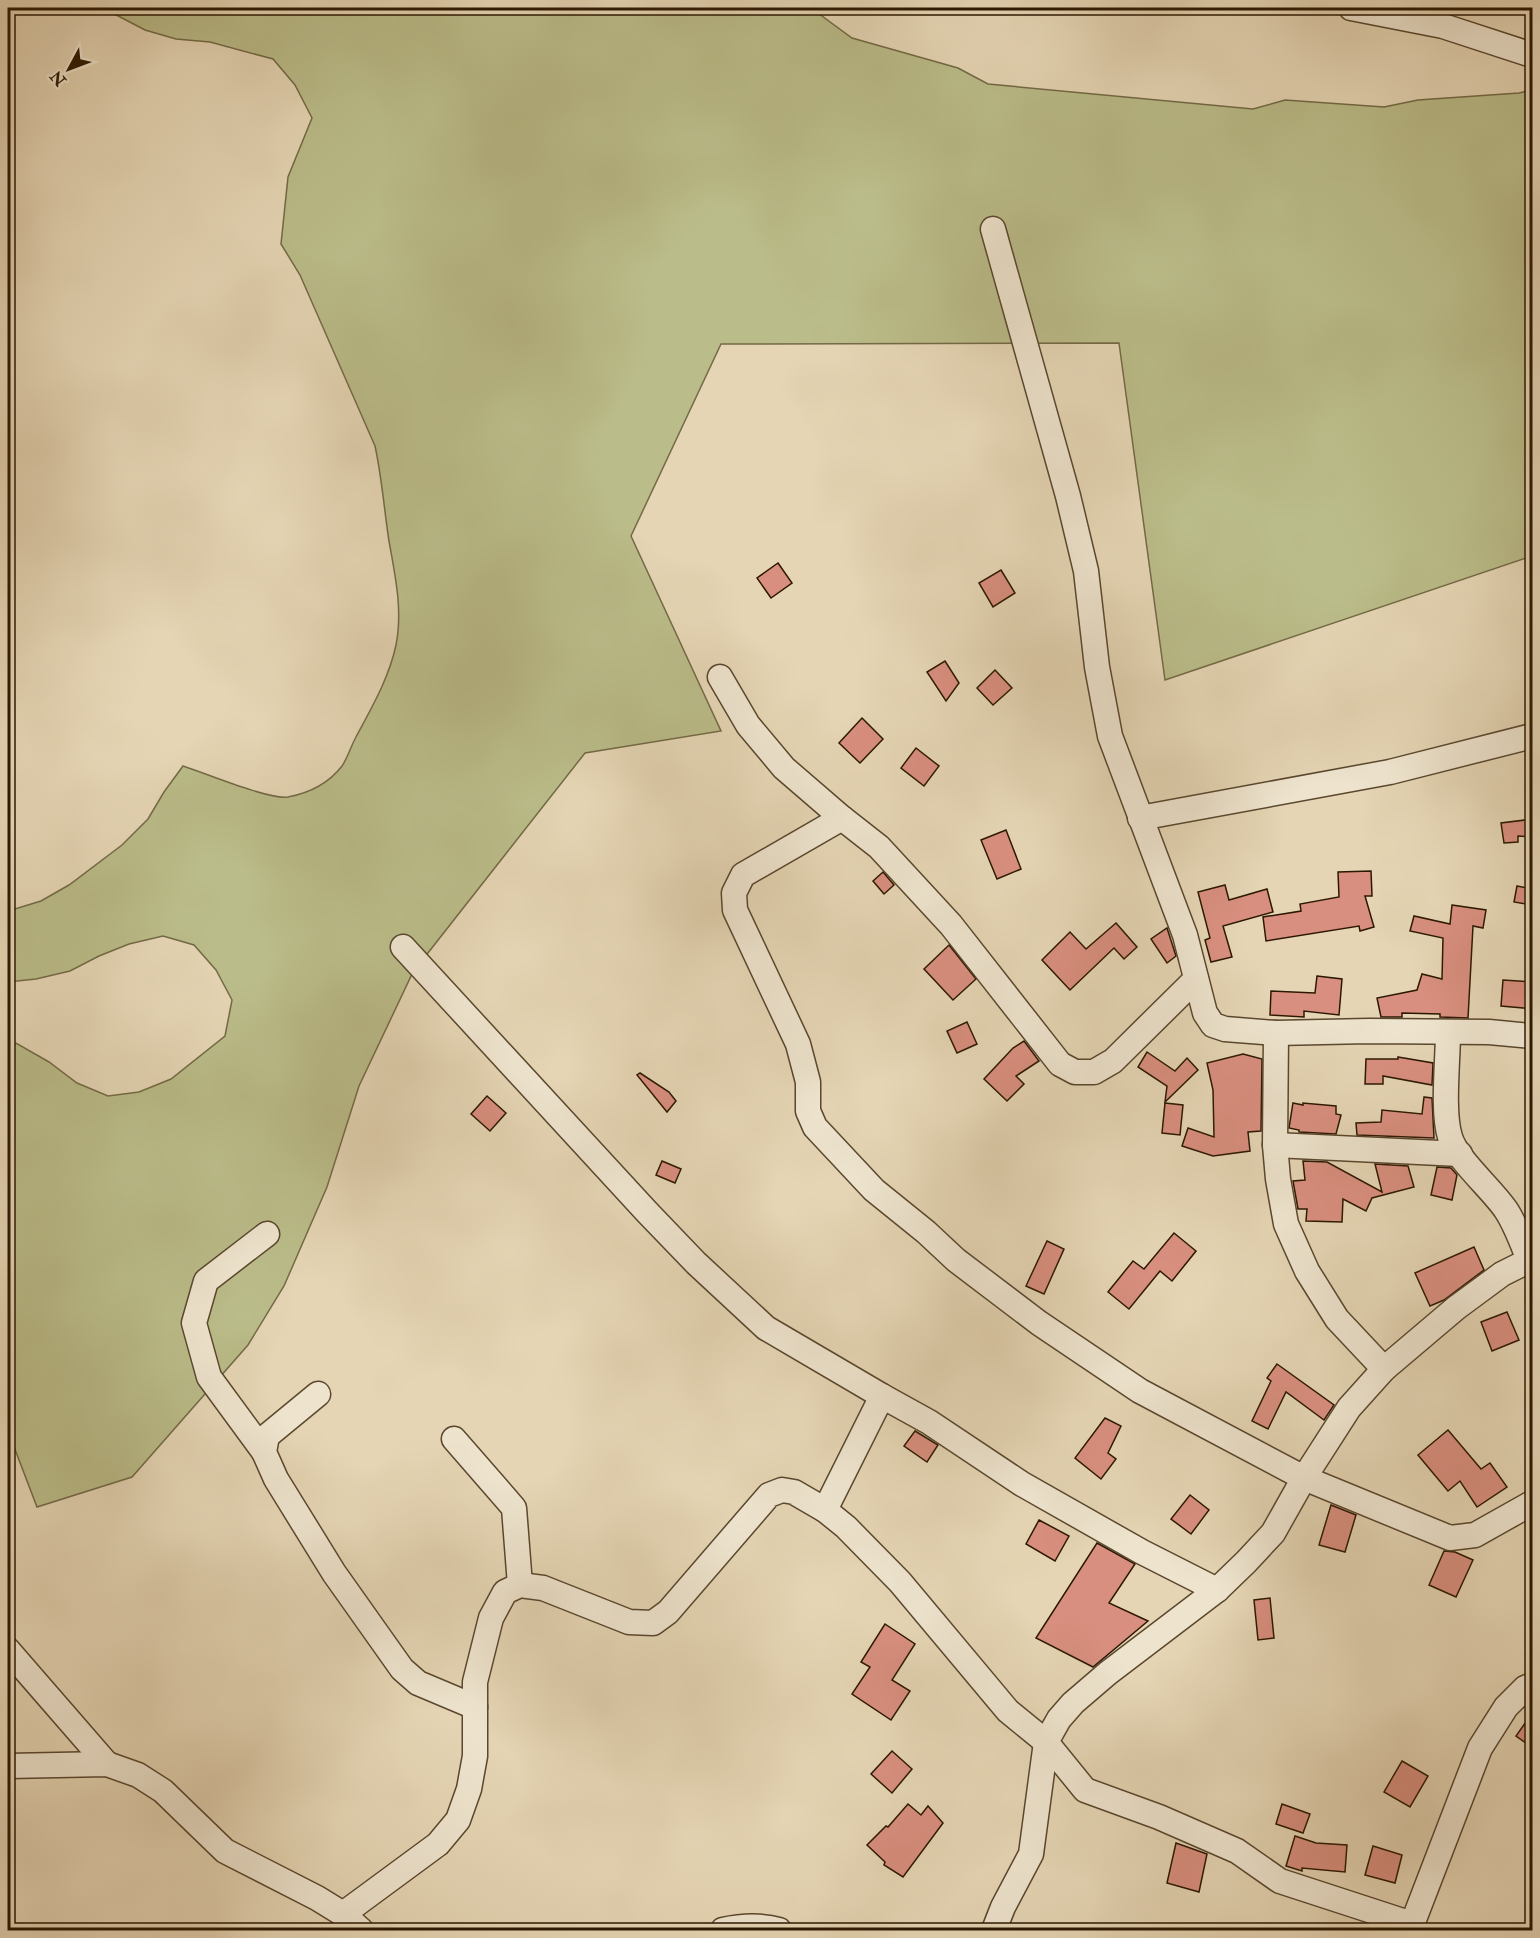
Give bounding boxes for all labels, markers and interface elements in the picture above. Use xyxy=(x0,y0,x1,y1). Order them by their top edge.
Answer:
north arrow xyxy=(39,39,99,99)
text: N xyxy=(46,66,71,91)

